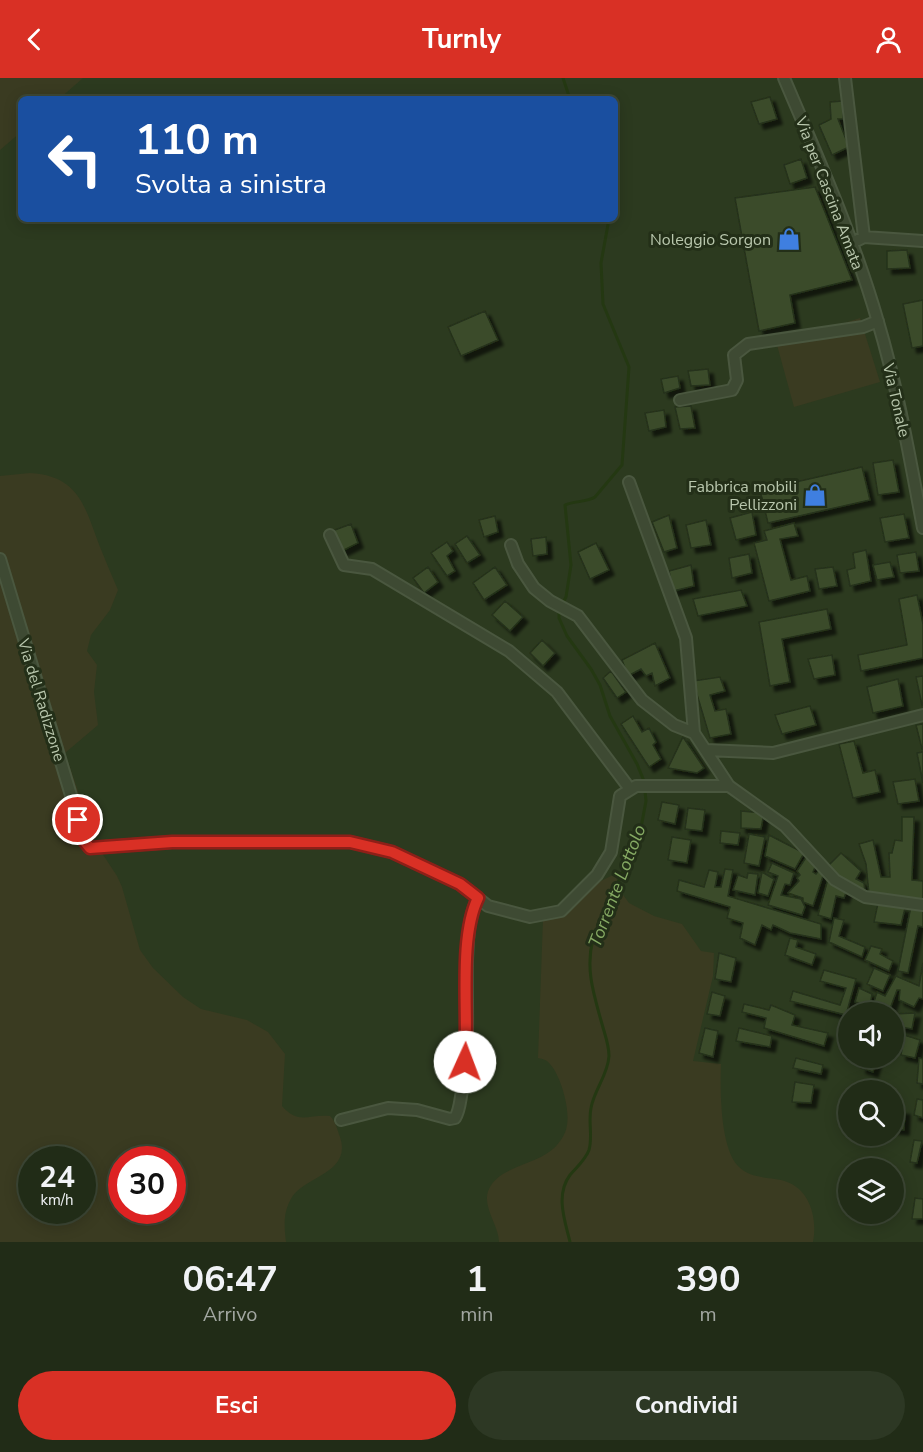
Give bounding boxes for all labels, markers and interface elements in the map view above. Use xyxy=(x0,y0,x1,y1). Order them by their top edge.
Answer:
text: Turnly xyxy=(422,21,501,58)
icon: back xyxy=(18,23,51,56)
icon: person xyxy=(872,23,905,56)
text: 110 m xyxy=(135,112,259,169)
street label: Via per Cascina Amata xyxy=(789,113,868,273)
icon: left xyxy=(36,120,114,198)
text: Svolta a sinistra xyxy=(135,166,327,203)
shop icon: Noleggio Sorgon xyxy=(776,226,802,252)
place label: Noleggio Sorgon xyxy=(650,229,771,251)
street label: Via Tonale xyxy=(877,360,915,439)
place label: Fabbrica mobili Pellizzoni xyxy=(688,476,797,516)
shop icon: Fabbrica mobili Pellizzoni xyxy=(802,482,828,508)
street label: Via del Radizzone xyxy=(12,635,70,764)
pin xyxy=(52,794,103,845)
icon: arrive xyxy=(61,803,94,836)
water label: Torrente Lottolo xyxy=(583,821,651,951)
map controls xyxy=(838,1002,904,1224)
button: sound xyxy=(838,1002,904,1068)
position arrow xyxy=(433,1030,497,1094)
button: search xyxy=(838,1080,904,1146)
speed limit sign: 30 xyxy=(108,1146,186,1224)
text: 24 xyxy=(39,1157,75,1198)
button: layers xyxy=(838,1158,904,1224)
text: km/h xyxy=(40,1190,74,1210)
text: 06:47 xyxy=(182,1255,278,1304)
text: 1 xyxy=(466,1255,488,1304)
text: 390 xyxy=(676,1255,741,1304)
text: Arrivo xyxy=(203,1301,258,1328)
text: min xyxy=(460,1301,493,1328)
text: m xyxy=(700,1301,717,1328)
button: Esci xyxy=(18,1371,456,1440)
button: Condividi xyxy=(468,1371,905,1440)

